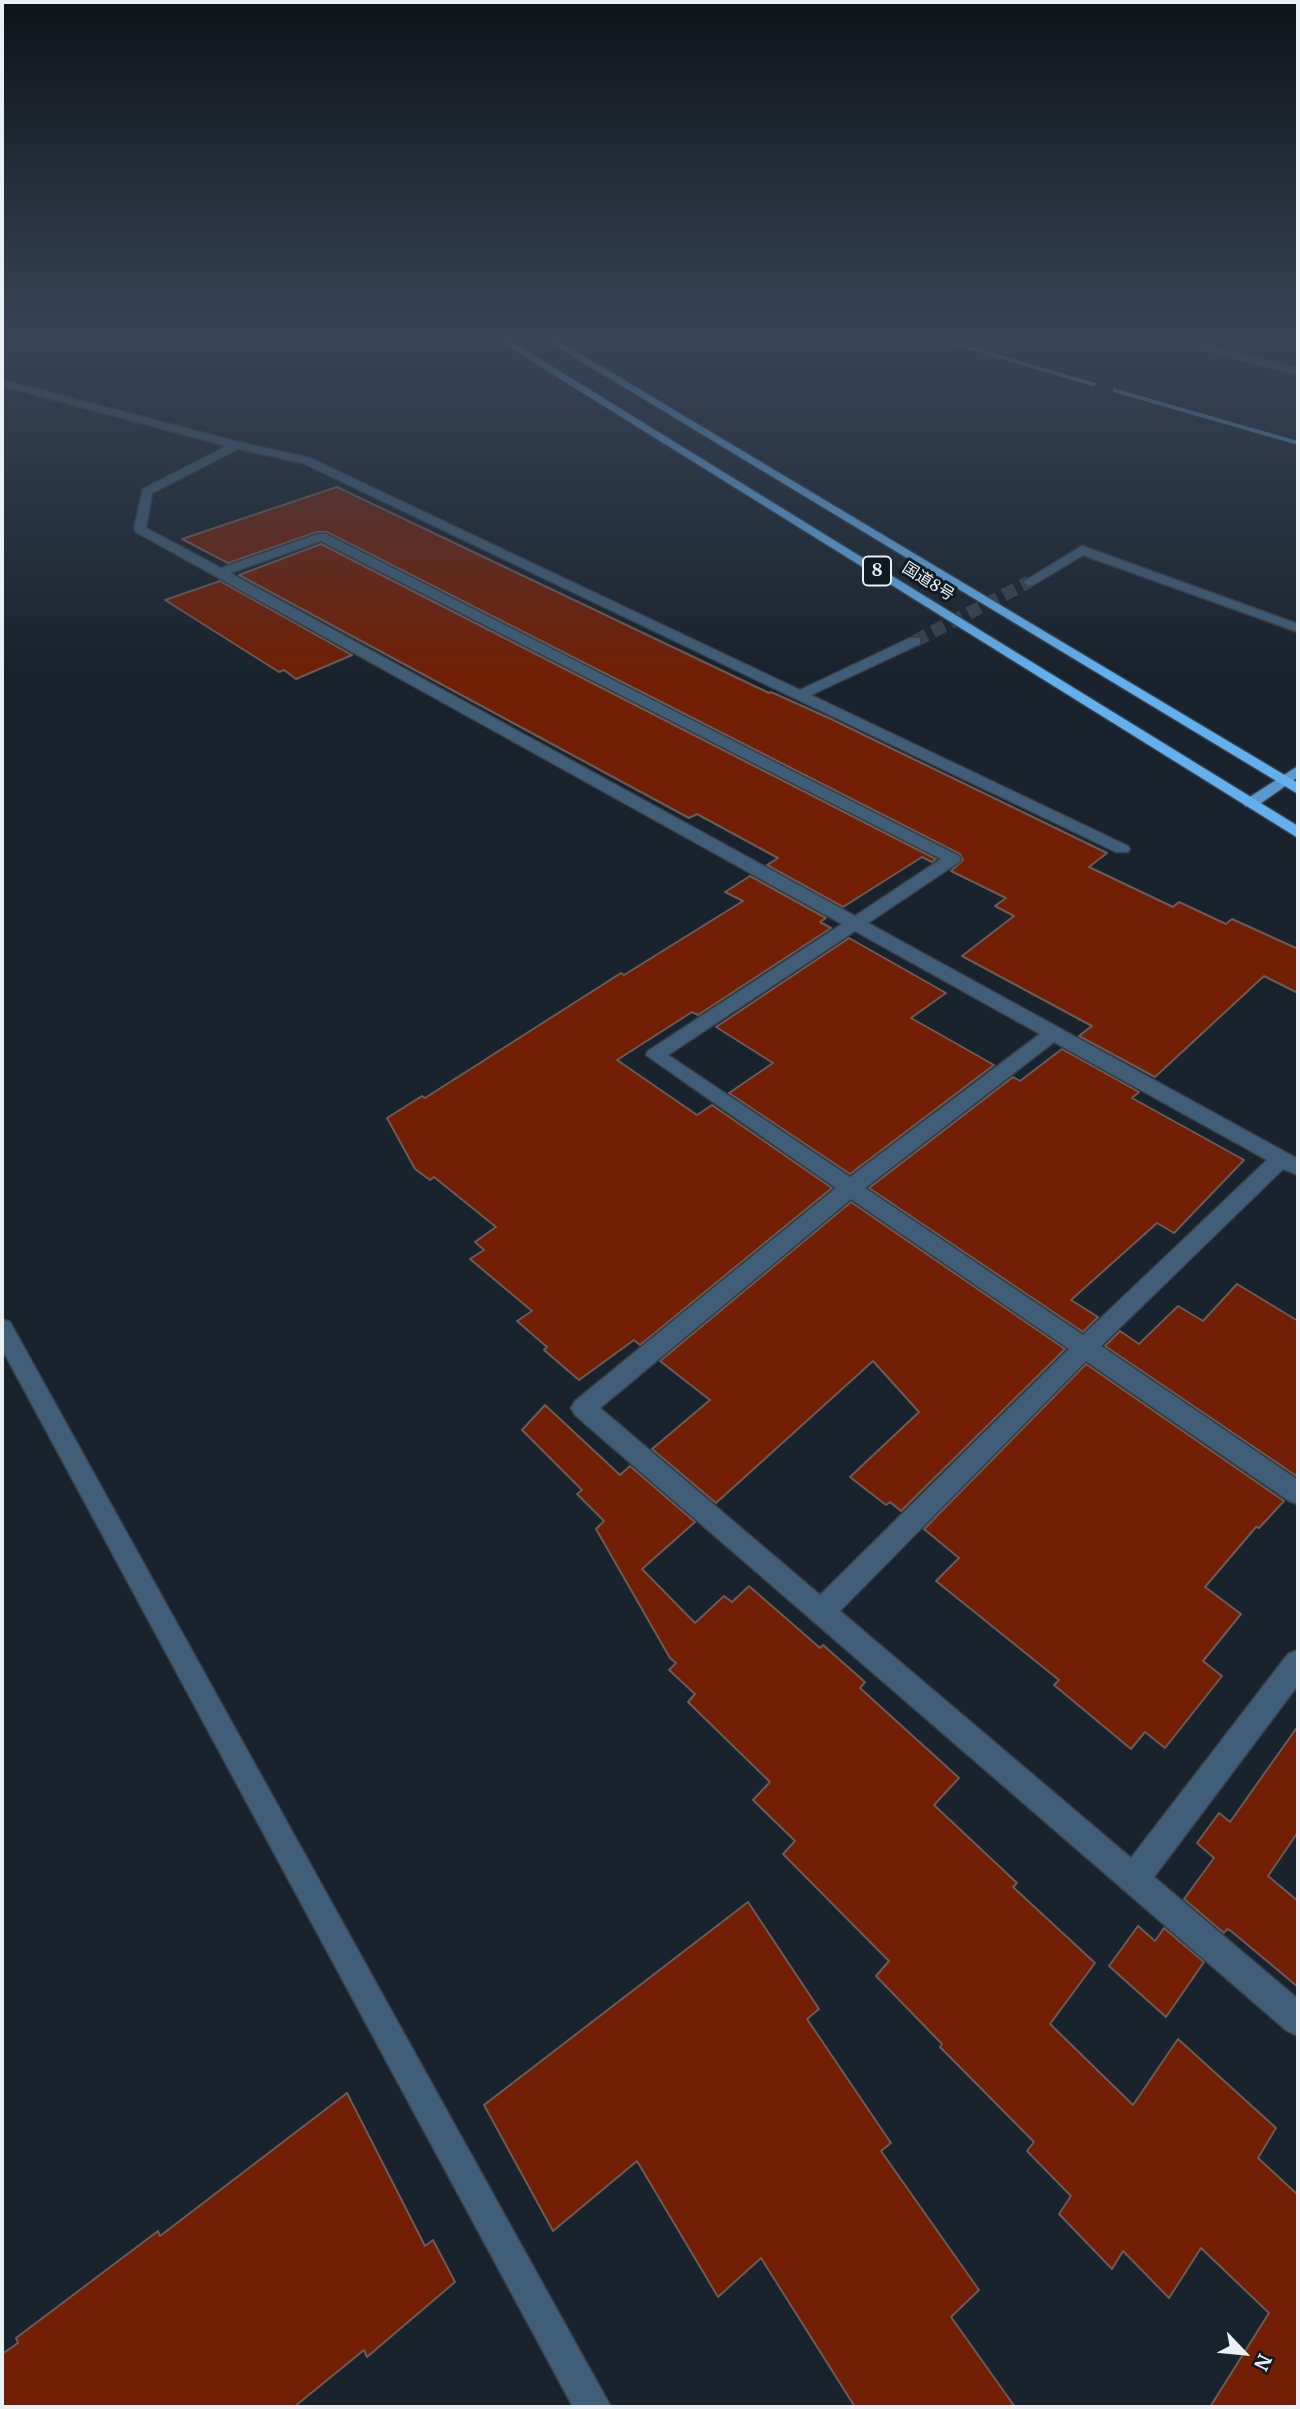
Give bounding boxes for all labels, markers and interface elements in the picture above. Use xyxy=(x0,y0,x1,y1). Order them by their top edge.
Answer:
road number: 8 xyxy=(863,556,891,586)
street label: 国道8号 xyxy=(899,559,957,605)
north arrow xyxy=(1209,2318,1279,2388)
text: N xyxy=(1249,2350,1277,2374)

